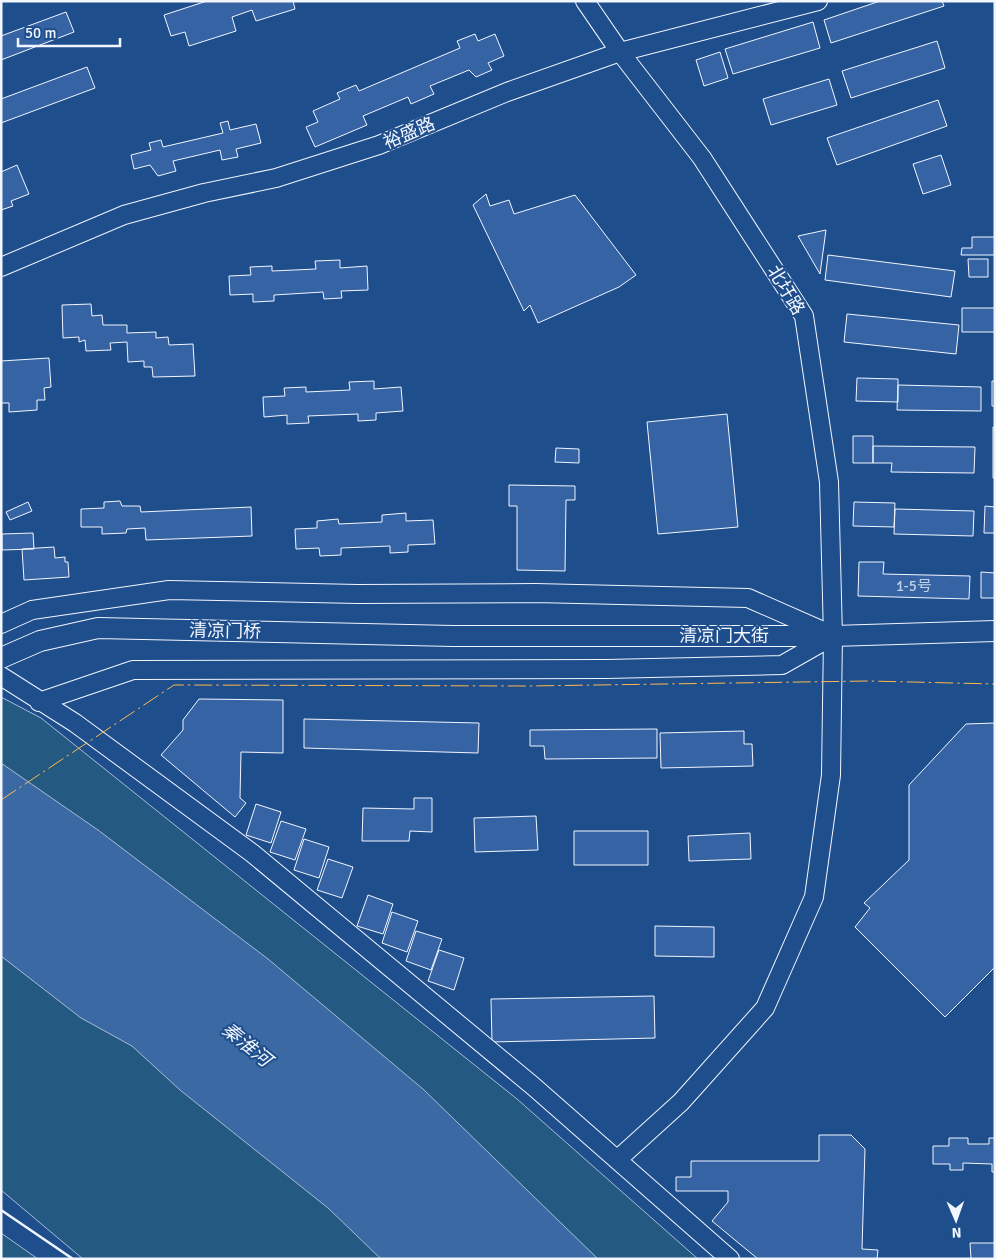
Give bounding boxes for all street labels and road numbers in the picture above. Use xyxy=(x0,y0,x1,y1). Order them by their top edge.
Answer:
street label: 裕盛路 xyxy=(380,112,438,154)
street label: 北圩路 xyxy=(763,261,809,319)
street label: 清凉门桥 xyxy=(189,619,261,643)
street label: 清凉门大街 xyxy=(679,625,769,647)

